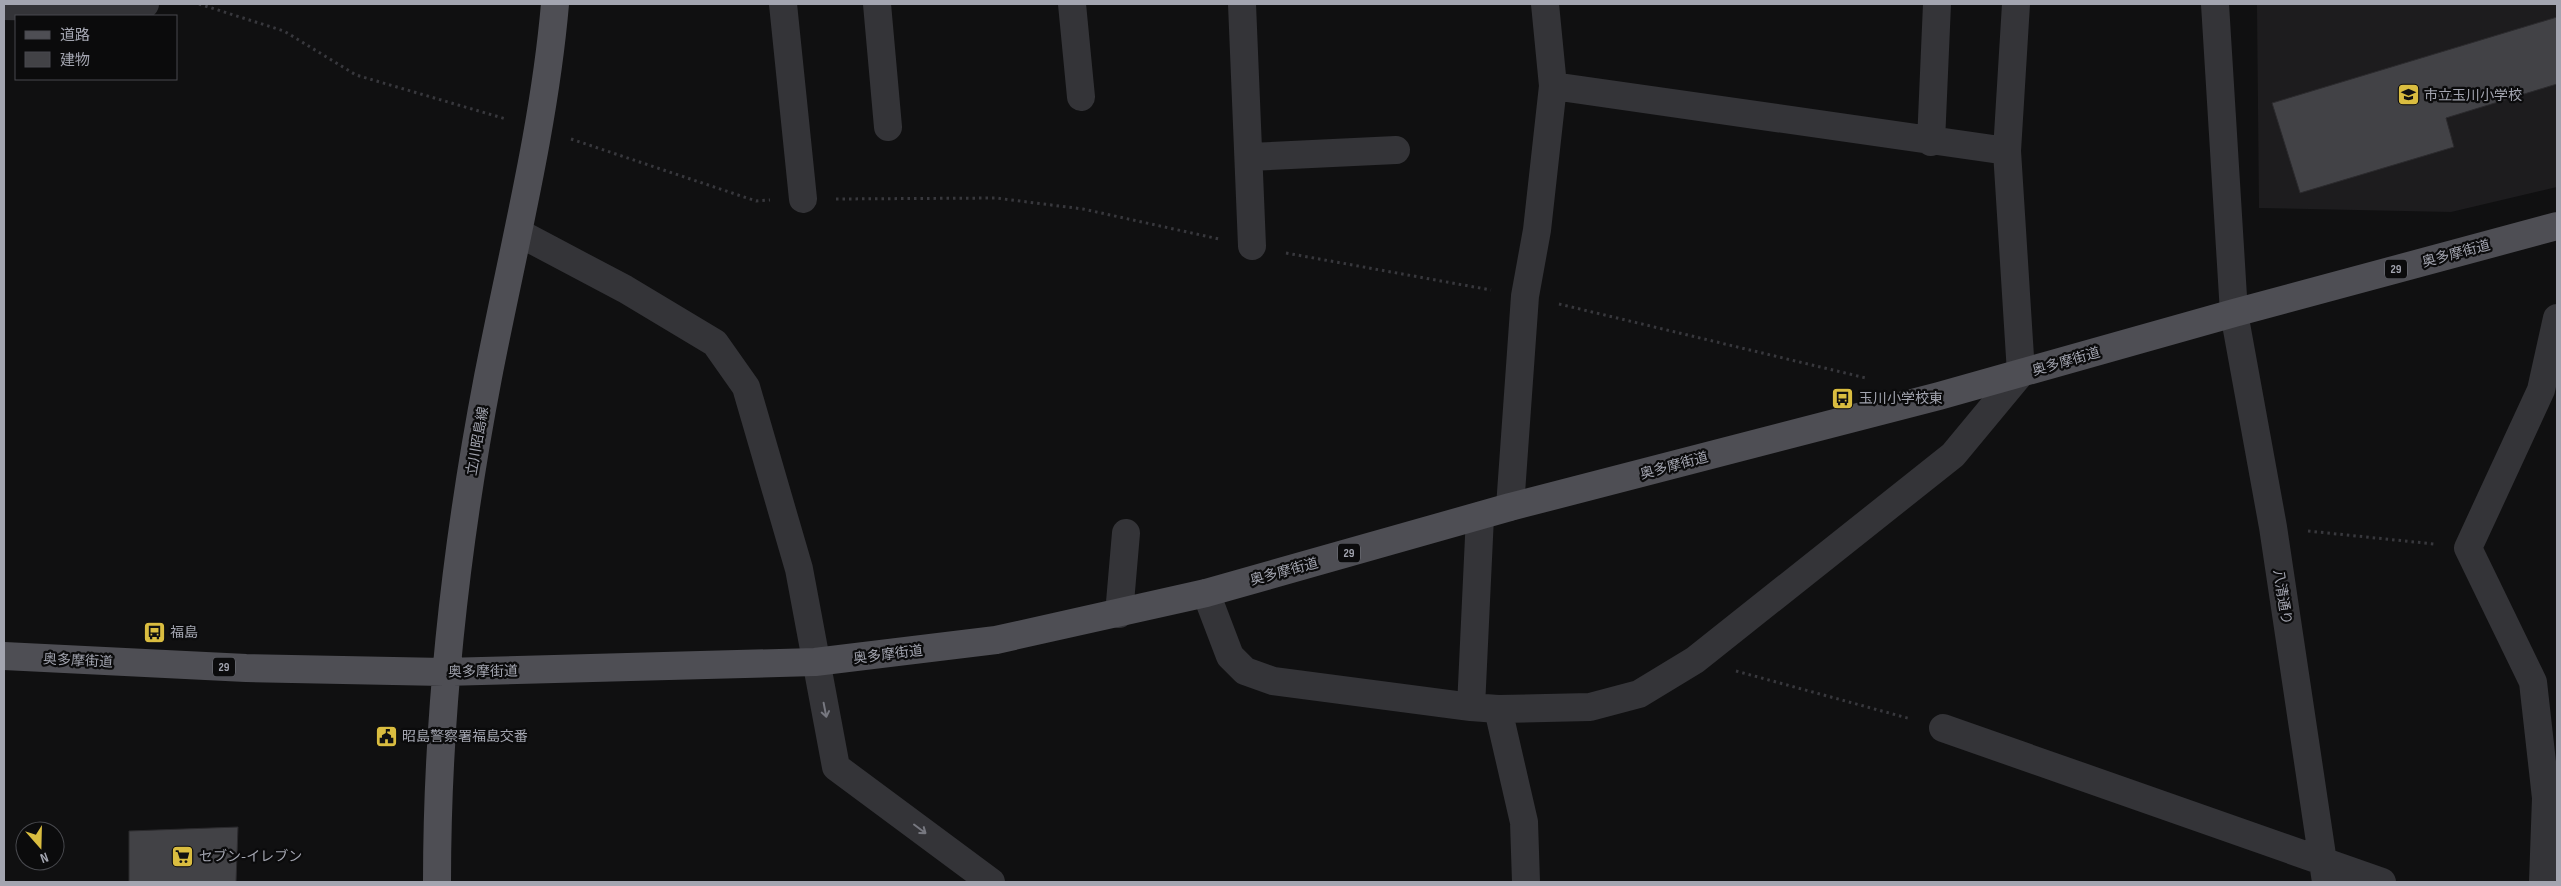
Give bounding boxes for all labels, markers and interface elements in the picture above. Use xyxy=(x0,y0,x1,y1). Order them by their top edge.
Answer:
legend xyxy=(15,15,178,80)
text: 道路 xyxy=(60,26,90,45)
text: 建物 xyxy=(60,51,90,70)
school or university icon: 市立玉川小学校 xyxy=(2396,83,2420,107)
place label: 市立玉川小学校 xyxy=(2424,87,2522,104)
street label: 奥多摩街道 xyxy=(2420,236,2492,271)
road number: 29 xyxy=(2385,260,2407,278)
street label: 奥多摩街道 xyxy=(2030,344,2102,379)
bus stop icon: 玉川小学校東 xyxy=(1831,386,1855,410)
place label: 玉川小学校東 xyxy=(1859,390,1943,407)
street label: 立川昭島線 xyxy=(463,405,492,477)
street label: 奥多摩街道 xyxy=(1638,448,1710,483)
road number: 29 xyxy=(1338,544,1360,562)
street label: 奥多摩街道 xyxy=(1248,554,1320,589)
street label: 八清通り xyxy=(2270,568,2295,626)
bus stop icon: 福島 xyxy=(142,620,166,644)
place label: 福島 xyxy=(170,624,198,641)
street label: 奥多摩街道 xyxy=(852,642,924,667)
street label: 奥多摩街道 xyxy=(43,650,113,671)
road number: 29 xyxy=(213,658,235,676)
street label: 奥多摩街道 xyxy=(448,662,518,681)
one-way arrow xyxy=(820,702,830,718)
public building icon: 昭島警察署福島交番 xyxy=(374,724,398,748)
place label: 昭島警察署福島交番 xyxy=(402,728,528,745)
north arrow xyxy=(15,821,65,871)
one-way arrow xyxy=(913,824,926,835)
supermarket icon: セブン-イレブン xyxy=(171,844,195,868)
text: N xyxy=(38,848,51,867)
place label: セブン-イレブン xyxy=(199,848,302,865)

